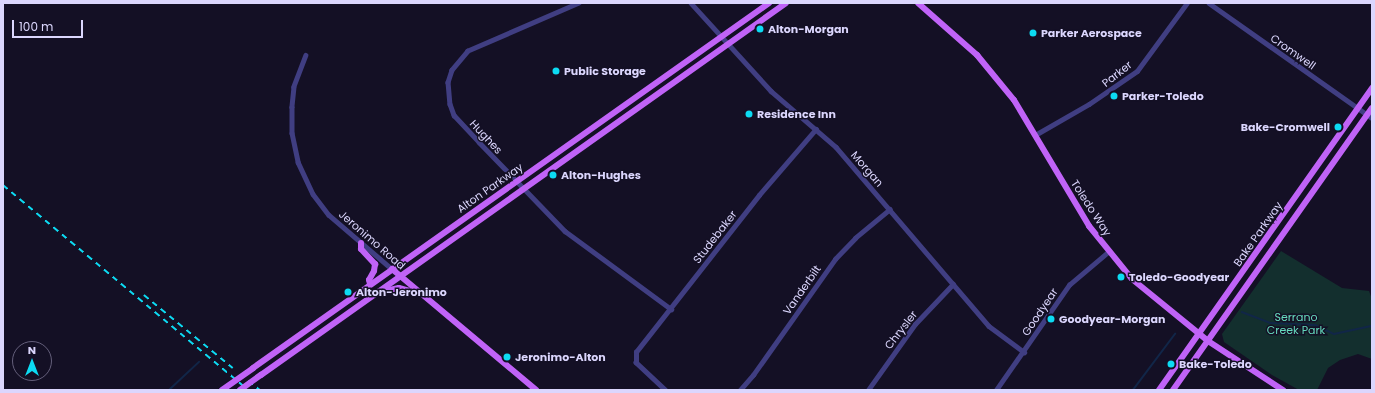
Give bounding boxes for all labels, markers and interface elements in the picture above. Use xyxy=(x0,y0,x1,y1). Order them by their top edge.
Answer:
scale bar xyxy=(14,12,85,38)
text: 100 m xyxy=(19,18,53,35)
place label: Alton-Morgan xyxy=(768,22,849,36)
marker: Alton-Morgan xyxy=(755,24,765,34)
place label: Parker Aerospace xyxy=(1041,26,1142,40)
marker: Parker Aerospace xyxy=(1028,28,1038,38)
street label: Cromwell xyxy=(1268,32,1318,72)
street label: Parker xyxy=(1099,58,1135,90)
place label: Public Storage xyxy=(564,64,646,78)
marker: Public Storage xyxy=(551,66,561,76)
place label: Parker-Toledo xyxy=(1122,89,1204,103)
marker: Parker-Toledo xyxy=(1109,91,1119,101)
place label: Residence Inn xyxy=(757,107,836,121)
marker: Residence Inn xyxy=(744,109,754,119)
street label: Hughes xyxy=(467,117,505,157)
place label: Bake-Cromwell xyxy=(1241,120,1330,134)
marker: Bake-Cromwell xyxy=(1333,122,1343,132)
street label: Morgan xyxy=(848,149,886,189)
street label: Alton Parkway xyxy=(455,160,525,216)
place label: Alton-Hughes xyxy=(561,168,641,182)
marker: Alton-Hughes xyxy=(548,170,558,180)
street label: Toledo Way xyxy=(1068,177,1114,239)
street label: Bake Parkway xyxy=(1231,199,1285,269)
street label: Jeronimo Road xyxy=(336,208,408,272)
street label: Studebaker xyxy=(690,208,740,266)
street label: Vanderbilt xyxy=(780,263,824,317)
place label: Toledo-Goodyear xyxy=(1129,270,1229,284)
marker: Toledo-Goodyear xyxy=(1116,272,1126,282)
place label: Alton-Jeronimo xyxy=(356,285,447,299)
street label: Goodyear xyxy=(1019,286,1061,338)
marker: Alton-Jeronimo xyxy=(343,287,353,297)
street label: Chrysler xyxy=(882,308,920,352)
park label: Serrano Creek Park xyxy=(1267,311,1325,337)
place label: Goodyear-Morgan xyxy=(1059,312,1165,326)
marker: Goodyear-Morgan xyxy=(1046,314,1056,324)
north arrow xyxy=(12,341,52,381)
text: N xyxy=(28,342,36,358)
place label: Jeronimo-Alton xyxy=(515,350,606,364)
marker: Jeronimo-Alton xyxy=(502,352,512,362)
place label: Bake-Toledo xyxy=(1179,357,1252,371)
marker: Bake-Toledo xyxy=(1166,359,1176,369)

